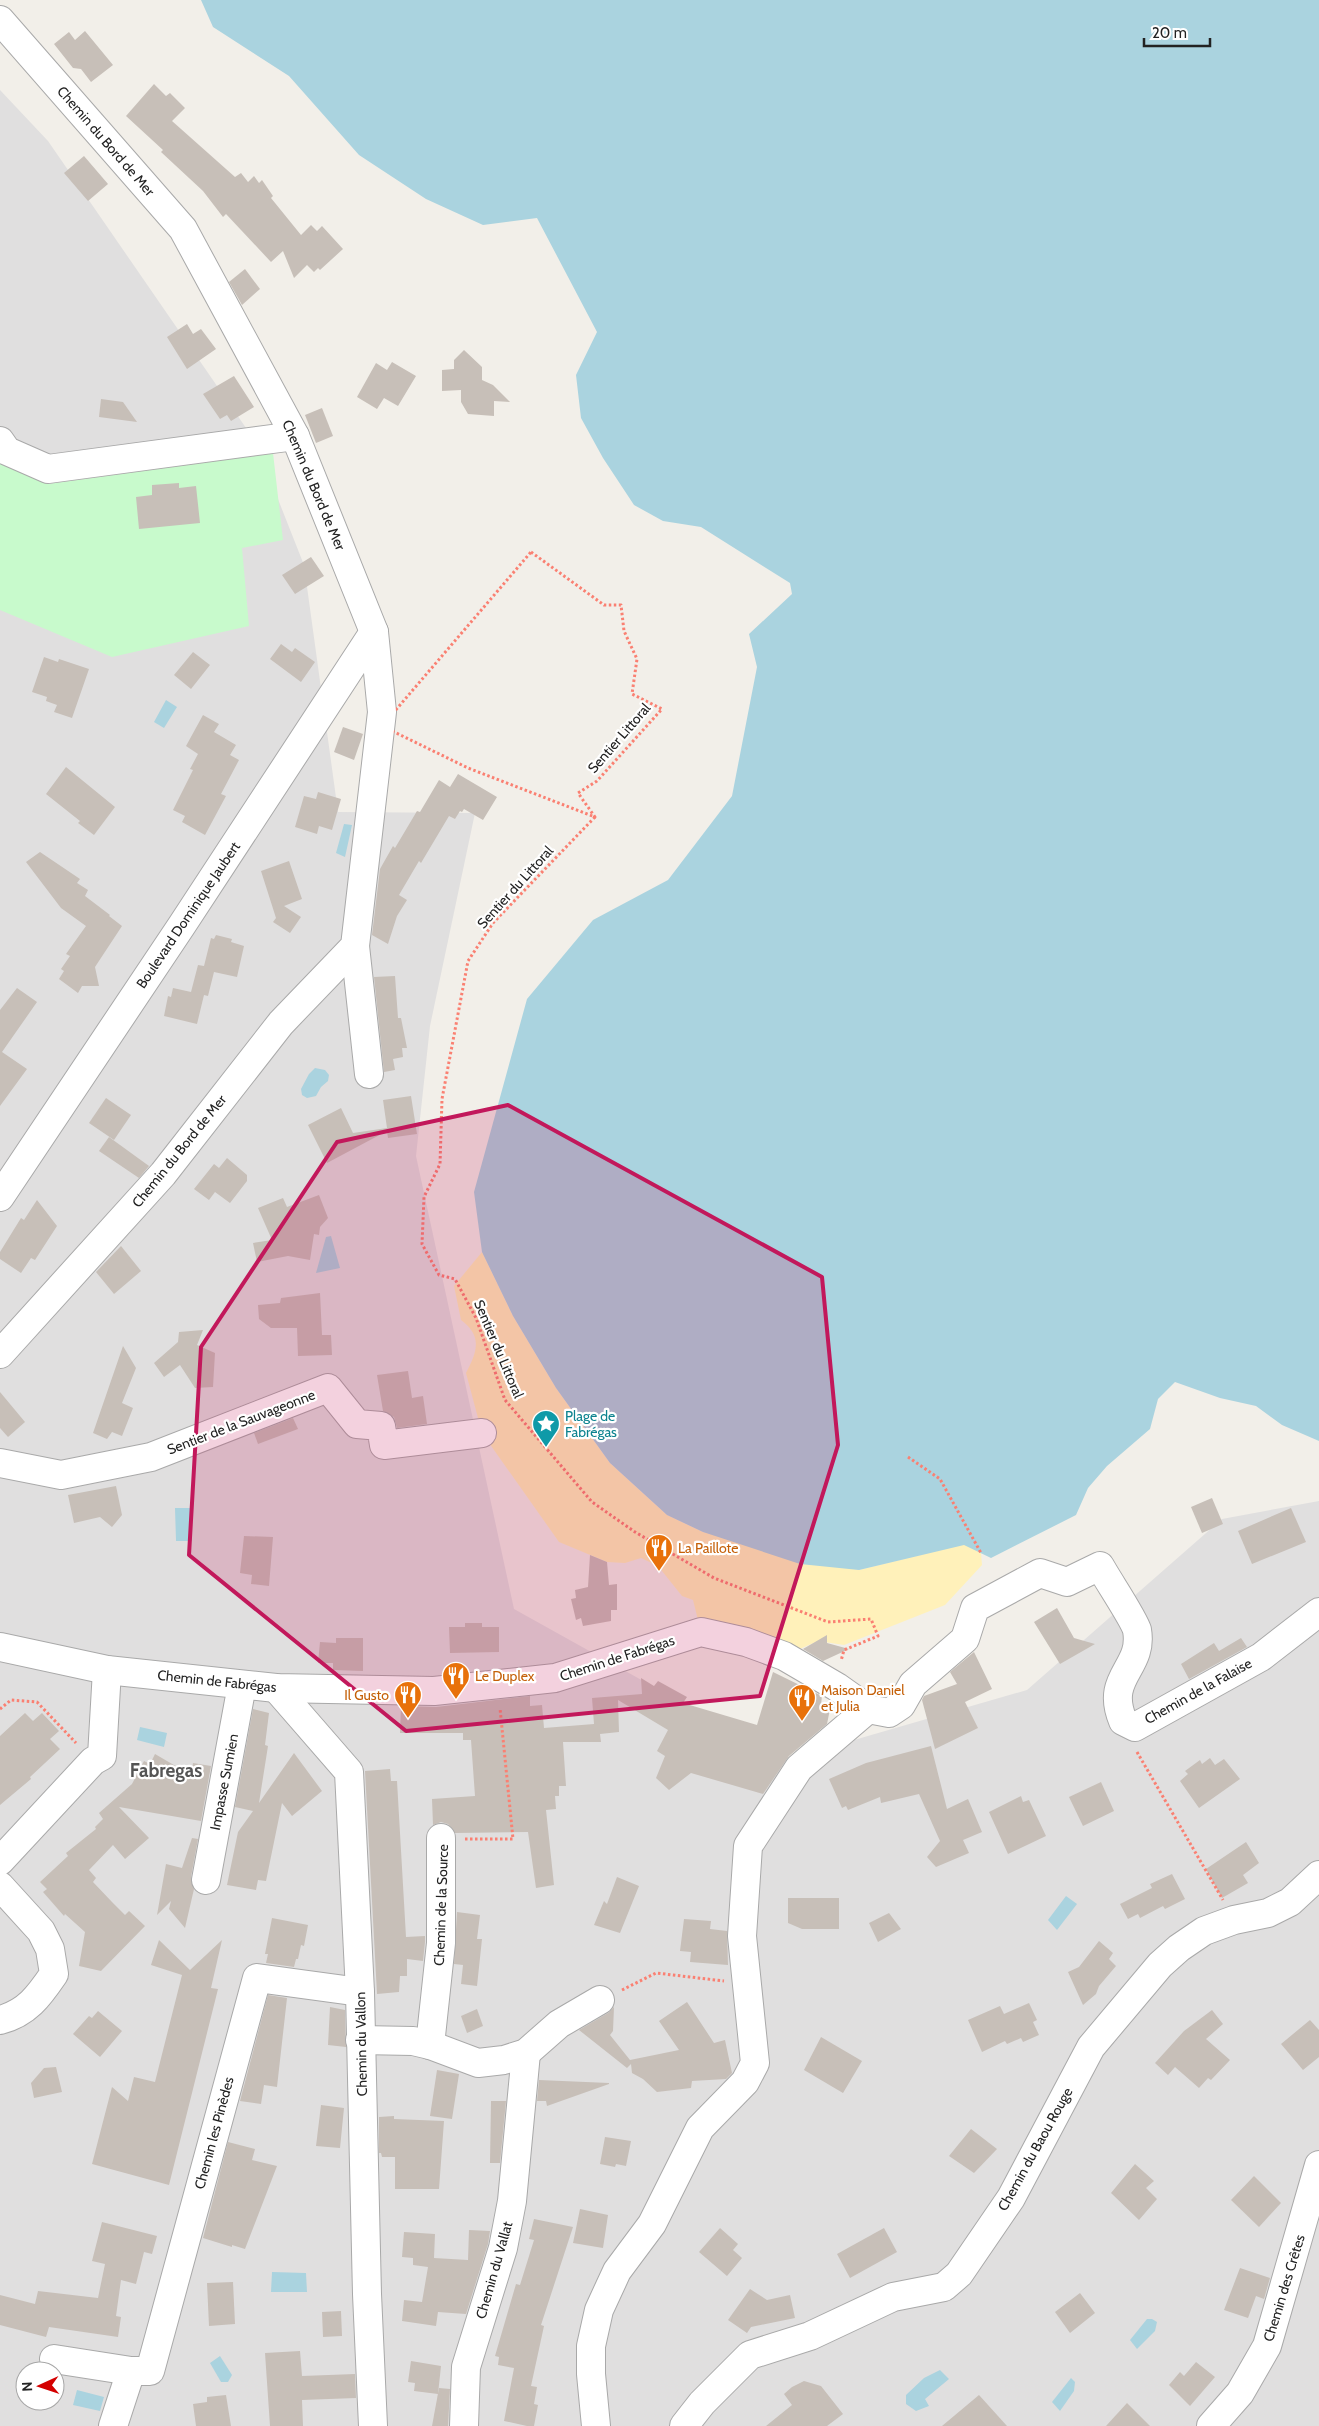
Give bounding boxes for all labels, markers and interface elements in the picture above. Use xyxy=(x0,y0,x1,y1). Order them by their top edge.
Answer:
scale bar xyxy=(1144,15,1210,47)
text: 20 m xyxy=(1152,24,1187,42)
street label: Chemin du Bord de Mer xyxy=(53,82,159,200)
street label: Chemin du Bord de Mer xyxy=(278,417,350,553)
street label: Sentier Littoral xyxy=(584,699,655,777)
street label: Boulevard Dominique Jaubert xyxy=(132,838,244,992)
street label: Sentier du Littoral xyxy=(473,841,557,932)
street label: Chemin du Bord de Mer xyxy=(128,1091,230,1211)
street label: Sentier du Littoral xyxy=(470,1297,528,1402)
street label: Sentier de la Sauvageonne xyxy=(164,1385,318,1459)
place label: Plage de Fabrégas xyxy=(565,1407,617,1441)
place icon: Plage de Fabrégas xyxy=(531,1409,561,1448)
restaurant icon: La Paillote xyxy=(644,1533,674,1572)
place label: La Paillote xyxy=(678,1539,738,1557)
street label: Chemin de Fabrégas xyxy=(557,1631,677,1685)
street label: Chemin de la Falaise xyxy=(1141,1654,1255,1728)
restaurant icon: Le Duplex xyxy=(441,1661,471,1700)
street label: Chemin de Fabrégas xyxy=(157,1666,278,1696)
place label: Le Duplex xyxy=(475,1667,535,1685)
restaurant icon: Il Gusto xyxy=(393,1680,423,1719)
place label: Maison Daniel et Julia xyxy=(821,1681,905,1715)
restaurant icon: Maison Daniel et Julia xyxy=(787,1683,817,1722)
place label: Il Gusto xyxy=(344,1686,389,1704)
street label: Impasse Sumien xyxy=(206,1732,242,1832)
district label: Fabregas xyxy=(130,1759,202,1782)
street label: Chemin de la Source xyxy=(430,1844,452,1966)
street label: Chemin du Vallon xyxy=(351,1991,371,2096)
street label: Chemin les Pinèdes xyxy=(190,2075,238,2191)
street label: Chemin du Baou Rouge xyxy=(994,2084,1076,2214)
street label: Chemin du Vallat xyxy=(472,2219,517,2321)
street label: Chemin des Crêtes xyxy=(1259,2232,1309,2344)
north arrow xyxy=(15,2361,65,2411)
text: N xyxy=(18,2381,36,2392)

